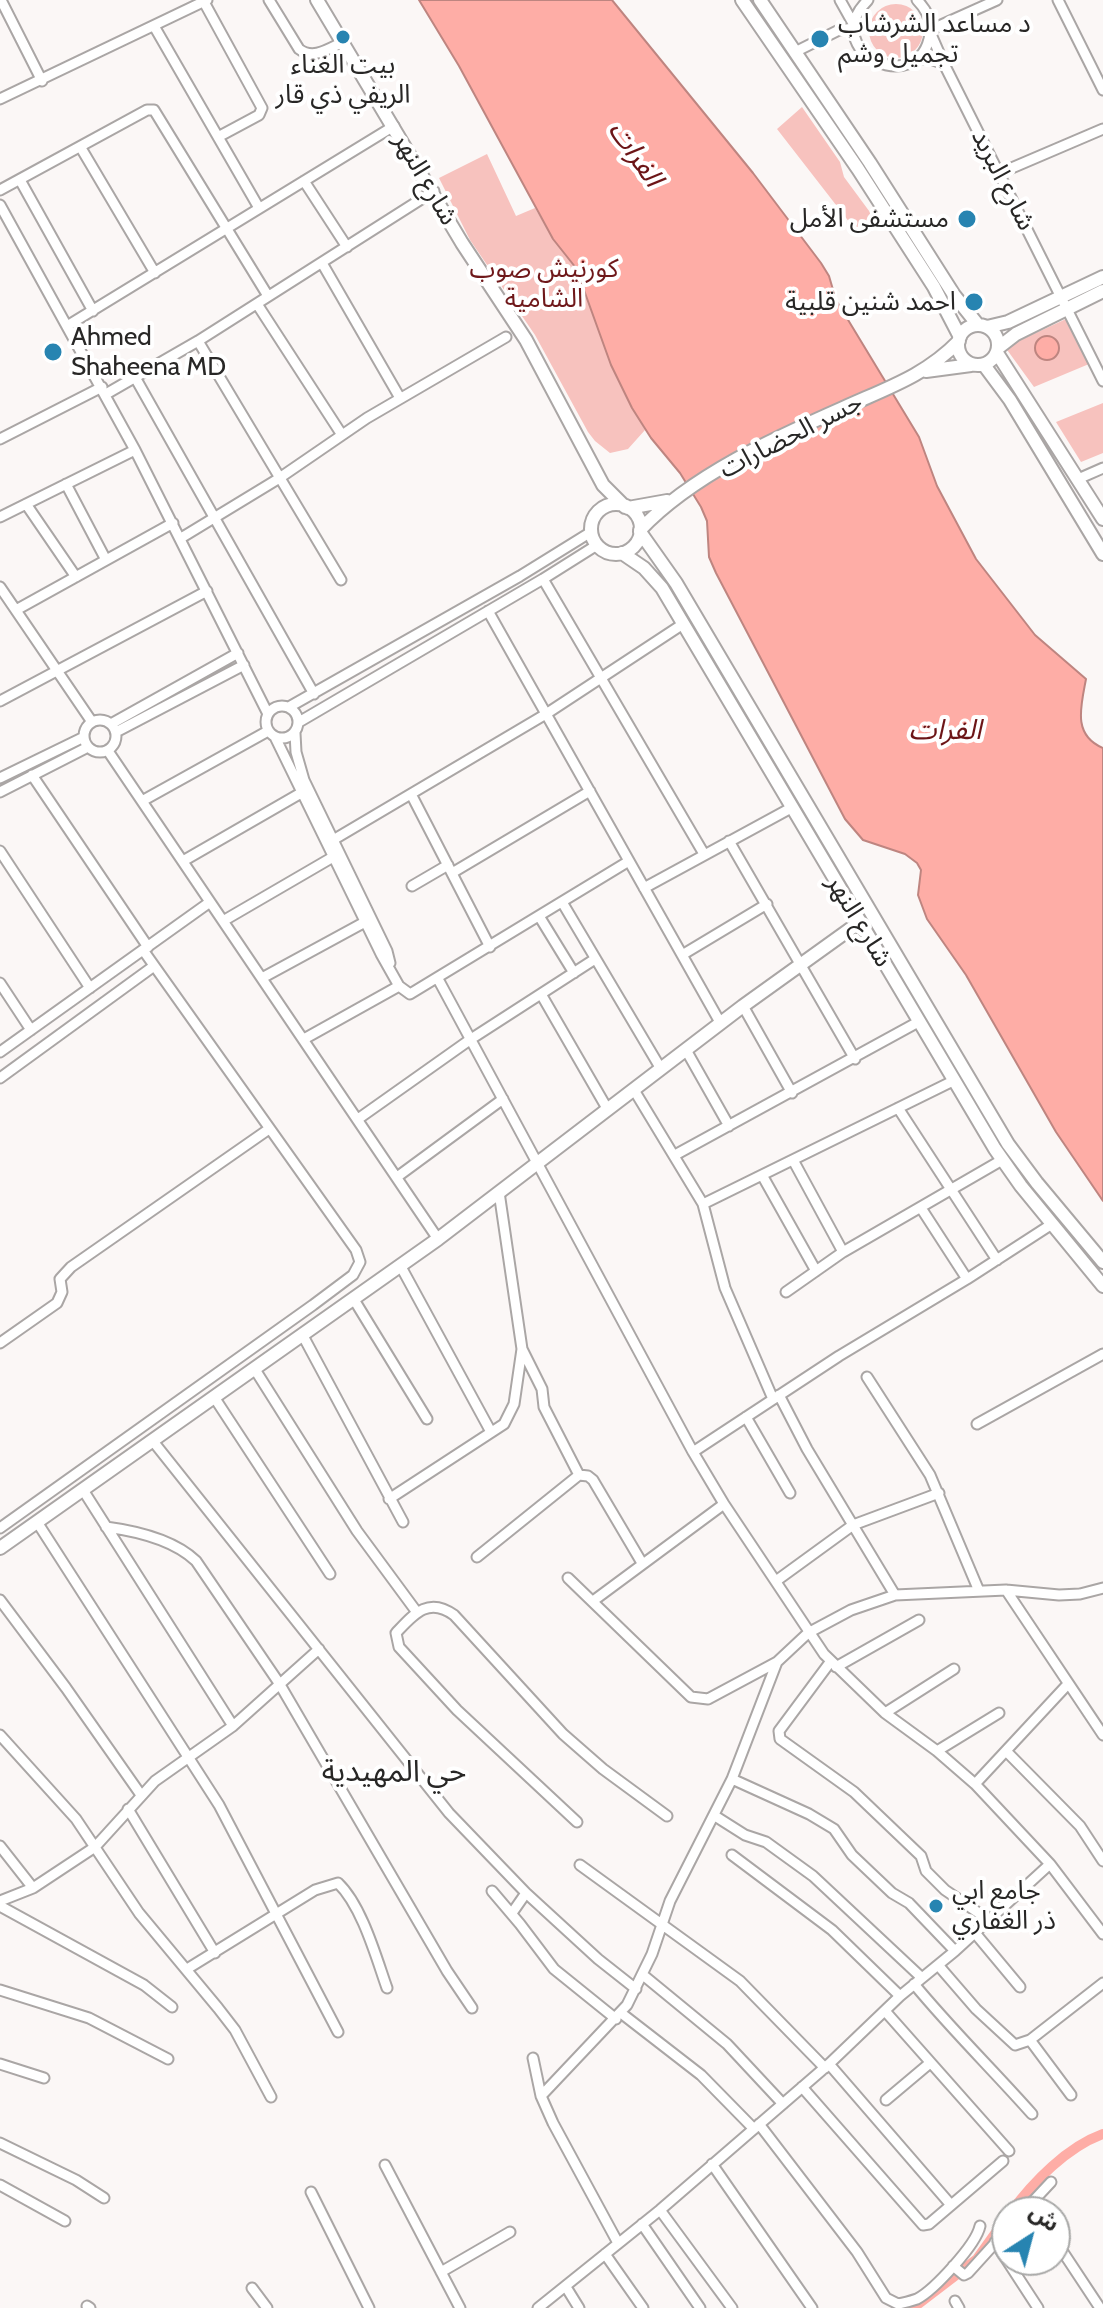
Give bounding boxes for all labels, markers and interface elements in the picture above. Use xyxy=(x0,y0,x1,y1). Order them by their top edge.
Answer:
place label: د مساعد الشرشاب تجميل وشم xyxy=(838,8,1031,70)
marker: بيت الغناء الريفي ذي قار xyxy=(334,28,352,46)
marker: د مساعد الشرشاب تجميل وشم xyxy=(809,28,831,50)
place label: بيت الغناء الريفي ذي قار xyxy=(276,49,410,110)
water label: الفرات xyxy=(600,115,670,193)
street label: شارع البريد xyxy=(964,124,1042,236)
street label: شارع النهر xyxy=(386,127,464,231)
place label: مستشفى الأمل xyxy=(790,203,949,235)
marker: مستشفى الأمل xyxy=(956,208,978,230)
park label: كورنيش صوب الشامية xyxy=(470,253,618,314)
place label: احمد شنين قلبية xyxy=(785,286,956,318)
marker: احمد شنين قلبية xyxy=(963,291,985,313)
place label: Ahmed Shaheena MD xyxy=(71,321,226,382)
marker: Ahmed Shaheena MD xyxy=(42,341,64,363)
street label: جسر الحضارات xyxy=(714,387,868,485)
water label: الفرات xyxy=(909,714,981,748)
street label: شارع النهر xyxy=(819,869,899,973)
district label: حي المهيدية xyxy=(322,1754,466,1790)
place label: جامع ابي ذر الغفاري xyxy=(952,1875,1056,1936)
marker: جامع ابي ذر الغفاري xyxy=(927,1897,945,1915)
north arrow xyxy=(991,2196,1071,2276)
text: ش xyxy=(1024,2198,1064,2238)

